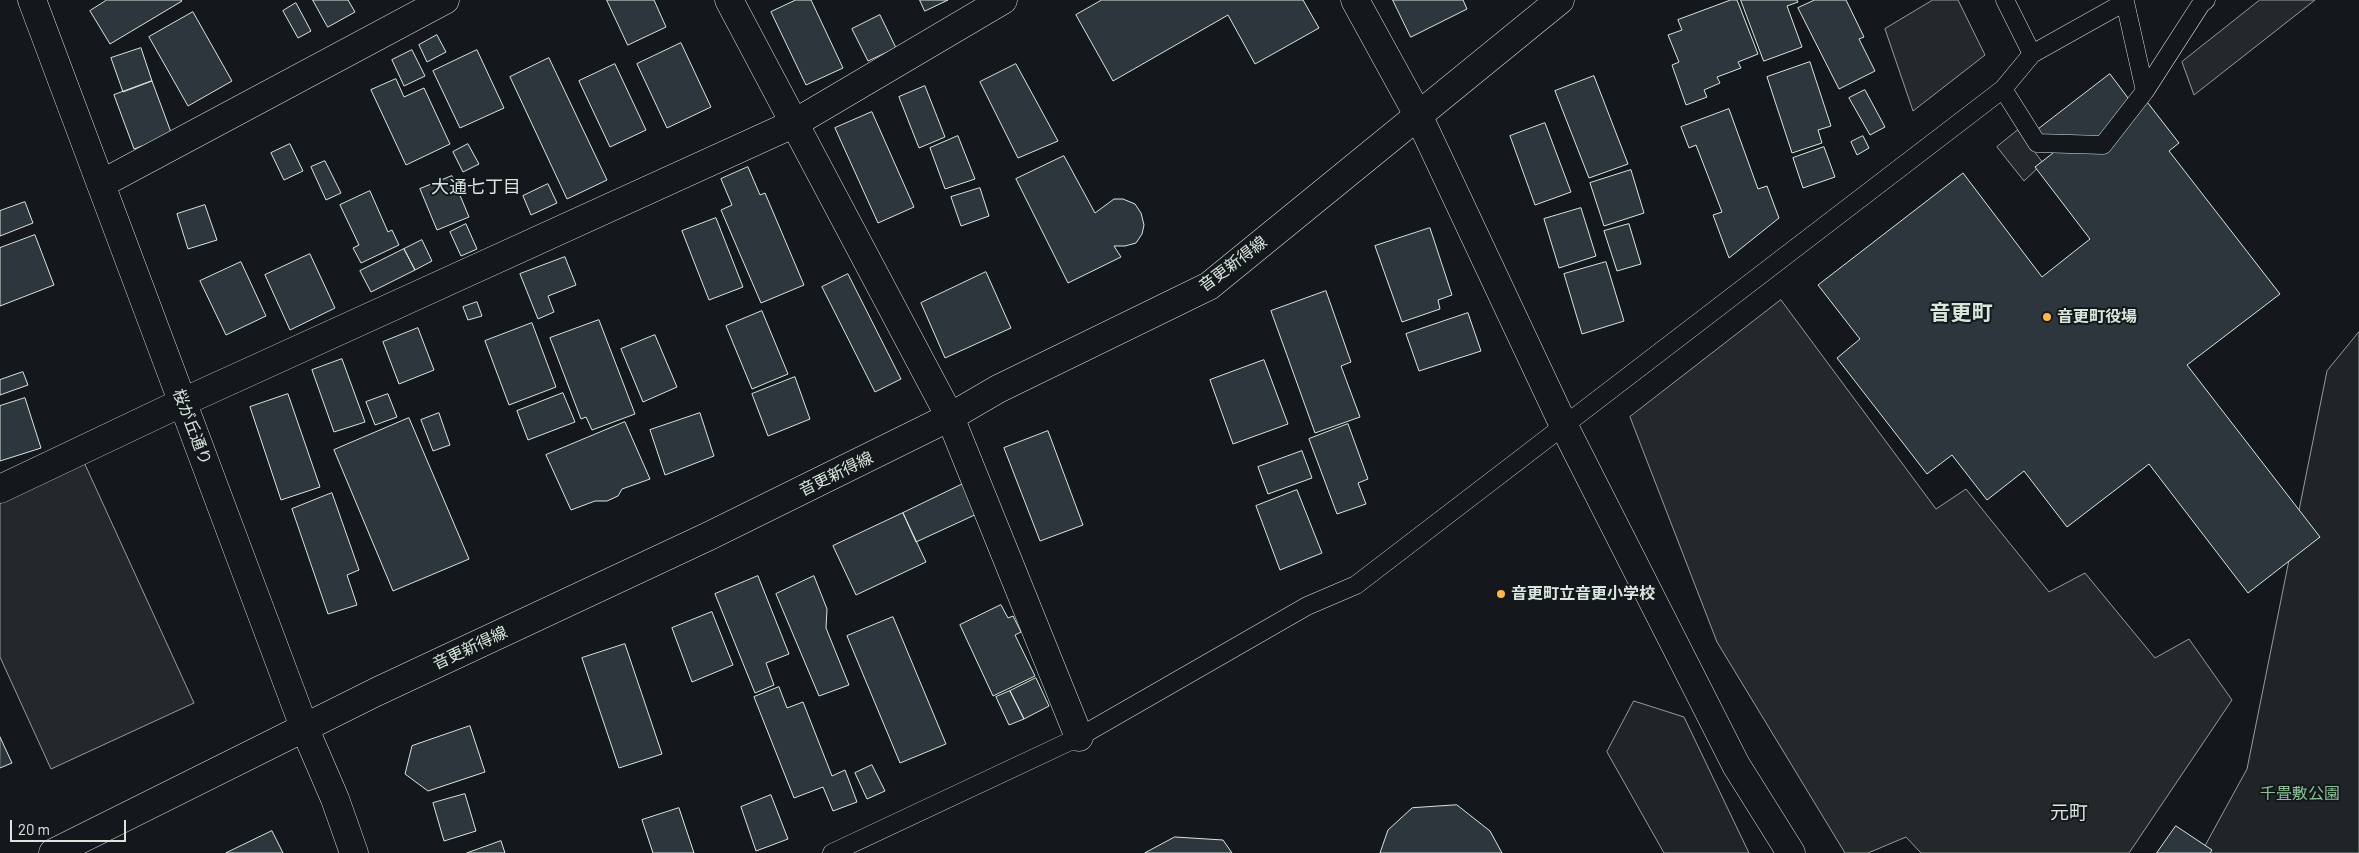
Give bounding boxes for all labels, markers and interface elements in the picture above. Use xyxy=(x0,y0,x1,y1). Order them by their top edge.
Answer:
district label: 大通七丁目 xyxy=(431,176,521,198)
street label: 音更新得線 xyxy=(1195,232,1271,296)
district label: 音更町 xyxy=(1930,300,1992,326)
place label: 音更町役場 xyxy=(2057,307,2137,327)
marker: 音更町役場 xyxy=(2041,311,2053,323)
street label: 桜が丘通り xyxy=(169,386,215,468)
street label: 音更新得線 xyxy=(796,448,876,500)
place label: 音更町立音更小学校 xyxy=(1511,584,1655,604)
marker: 音更町立音更小学校 xyxy=(1495,588,1507,600)
street label: 音更新得線 xyxy=(430,622,510,674)
park label: 千畳敷公園 xyxy=(2260,784,2340,804)
district label: 元町 xyxy=(2050,802,2088,824)
scale bar xyxy=(12,810,129,842)
text: 20 m xyxy=(18,820,50,838)

